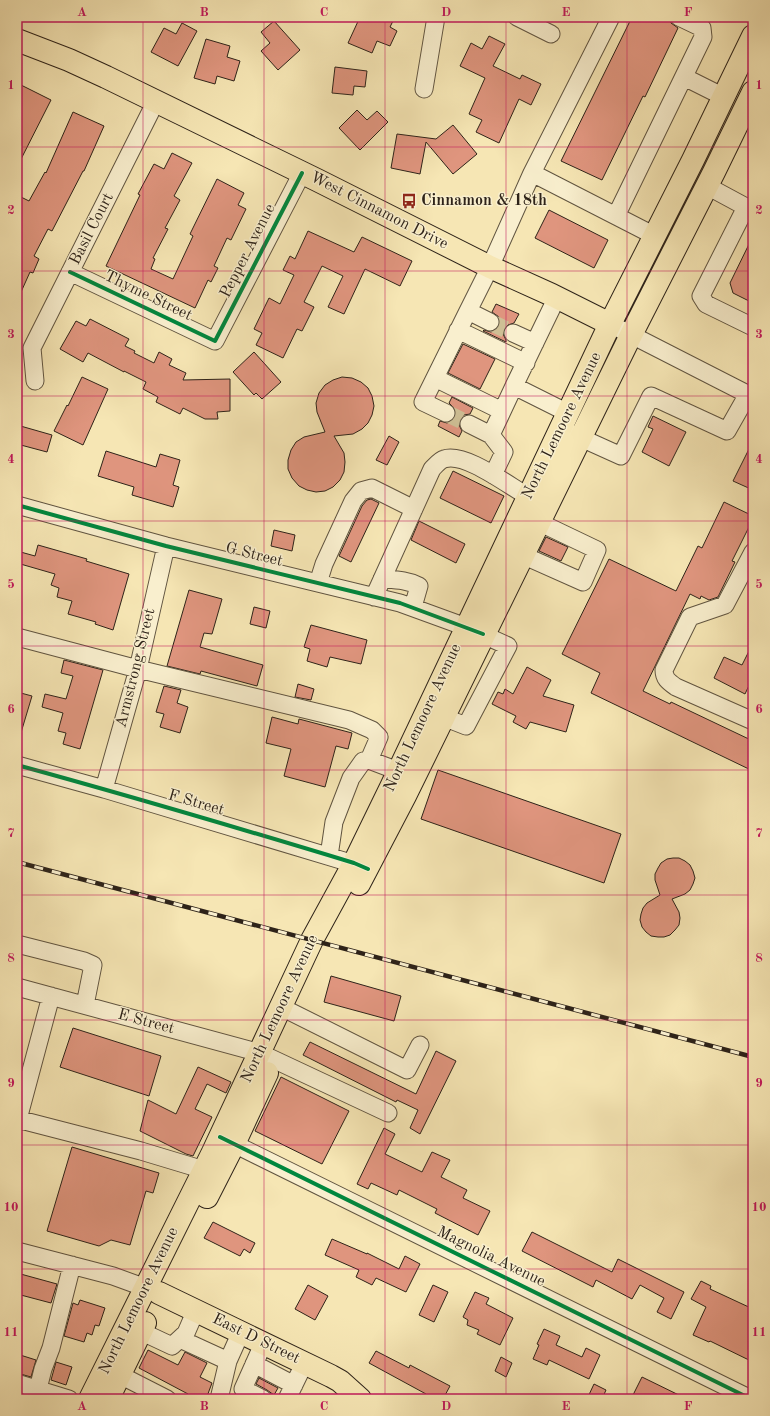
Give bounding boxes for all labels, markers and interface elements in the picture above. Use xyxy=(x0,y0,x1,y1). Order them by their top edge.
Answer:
text: A xyxy=(77,6,87,19)
text: B xyxy=(199,6,209,19)
text: C xyxy=(320,6,328,19)
text: D xyxy=(441,6,451,19)
text: E xyxy=(562,6,571,19)
text: F xyxy=(684,6,693,19)
text: 1 xyxy=(7,79,15,92)
text: 1 xyxy=(755,79,763,92)
street label: West Cinnamon Drive xyxy=(307,169,451,253)
street label: Basil Court xyxy=(67,190,117,268)
bus stop icon: Cinnamon & 18th xyxy=(400,192,418,210)
place label: Cinnamon & 18th xyxy=(421,193,547,209)
street label: Pepper Avenue xyxy=(217,201,279,301)
text: 2 xyxy=(7,204,15,217)
text: 2 xyxy=(755,204,763,217)
street label: Thyme Street xyxy=(102,268,195,324)
text: 3 xyxy=(7,328,15,341)
text: 3 xyxy=(755,328,763,341)
street label: North Lemoore Avenue xyxy=(519,350,605,502)
text: 4 xyxy=(7,453,15,466)
text: 4 xyxy=(755,453,763,466)
street label: G Street xyxy=(224,540,285,570)
text: 5 xyxy=(7,578,15,591)
text: 5 xyxy=(755,578,763,591)
street label: Armstrong Street xyxy=(113,606,159,729)
street label: North Lemoore Avenue xyxy=(382,641,464,795)
text: 6 xyxy=(7,703,15,716)
text: 6 xyxy=(755,703,763,716)
street label: F Street xyxy=(166,787,226,819)
text: 7 xyxy=(7,827,15,840)
text: 7 xyxy=(755,827,763,840)
street label: North Lemoore Avenue xyxy=(239,932,321,1086)
text: 8 xyxy=(7,952,15,965)
text: 8 xyxy=(755,952,763,965)
street label: E Street xyxy=(116,1007,176,1037)
text: 9 xyxy=(7,1077,15,1090)
text: 9 xyxy=(755,1077,763,1090)
text: 10 xyxy=(3,1201,19,1214)
text: 10 xyxy=(751,1201,767,1214)
street label: Magnolia Avenue xyxy=(434,1224,548,1290)
street label: North Lemoore Avenue xyxy=(96,1225,182,1377)
street label: East D Street xyxy=(210,1311,303,1367)
text: 11 xyxy=(3,1326,19,1339)
text: 11 xyxy=(751,1326,767,1339)
text: A xyxy=(77,1400,87,1413)
text: B xyxy=(199,1400,209,1413)
text: C xyxy=(320,1400,328,1413)
text: D xyxy=(441,1400,451,1413)
text: E xyxy=(562,1400,571,1413)
text: F xyxy=(684,1400,693,1413)

